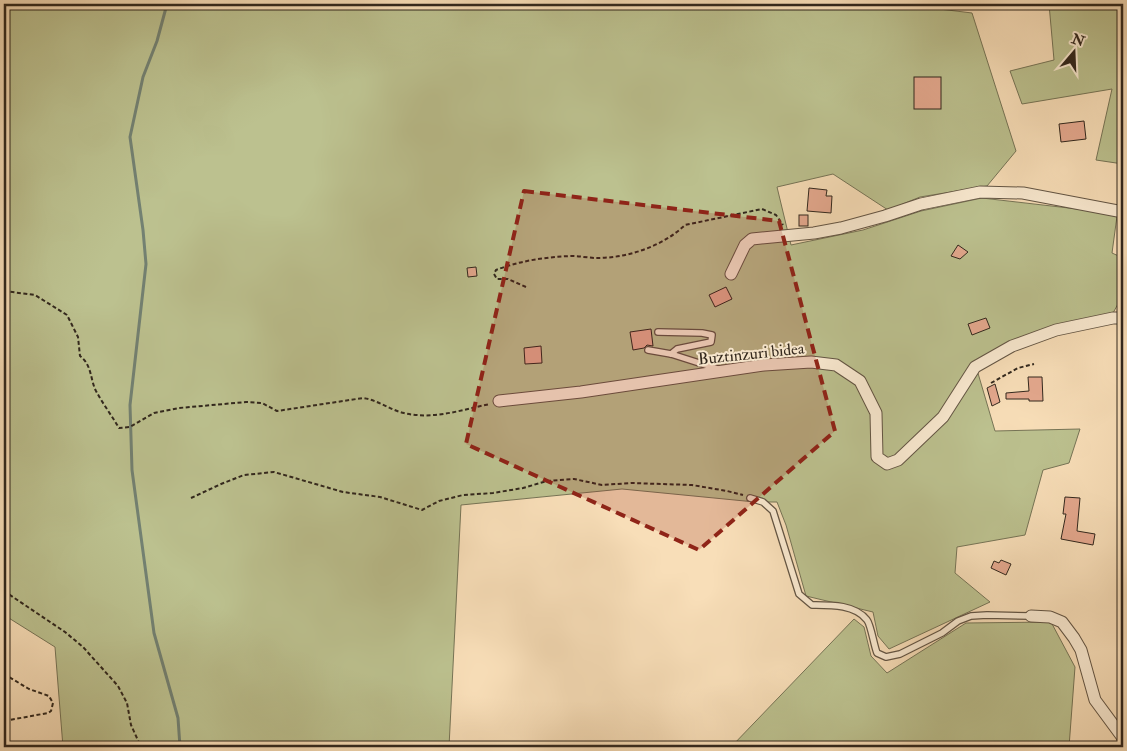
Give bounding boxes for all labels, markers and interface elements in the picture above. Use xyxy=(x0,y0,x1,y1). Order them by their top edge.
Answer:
north arrow xyxy=(1050,28,1100,78)
text: N xyxy=(1068,30,1087,50)
street label: Buztinzuri bidea xyxy=(697,338,806,370)

